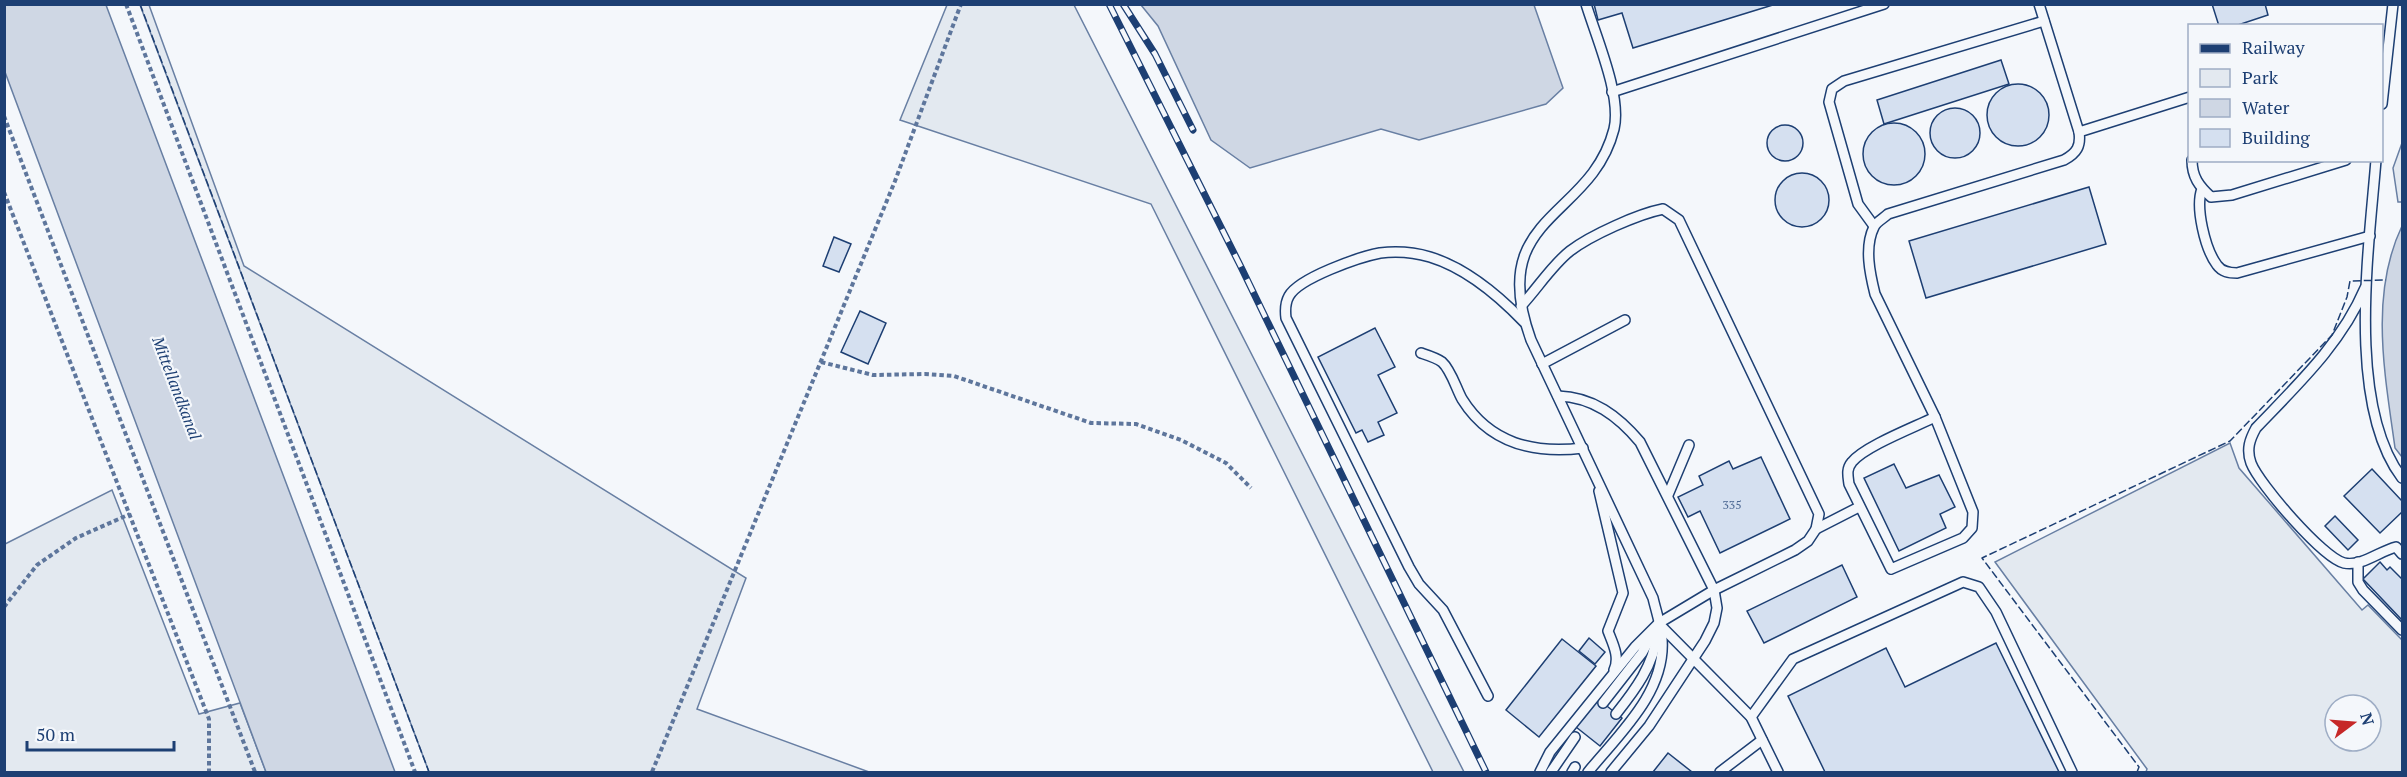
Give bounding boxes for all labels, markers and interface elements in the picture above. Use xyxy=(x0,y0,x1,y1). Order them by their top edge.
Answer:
legend xyxy=(2188,24,2383,162)
text: Railway xyxy=(2242,35,2306,59)
text: Park xyxy=(2242,65,2279,89)
text: Water xyxy=(2242,95,2289,119)
text: Building xyxy=(2242,125,2310,149)
water label: Mittellandkanal xyxy=(147,332,207,443)
house number: 335 xyxy=(1722,497,1742,512)
north arrow xyxy=(2323,693,2383,753)
text: N xyxy=(2355,710,2380,728)
scale bar xyxy=(27,714,174,752)
text: 50 m xyxy=(36,722,76,746)

